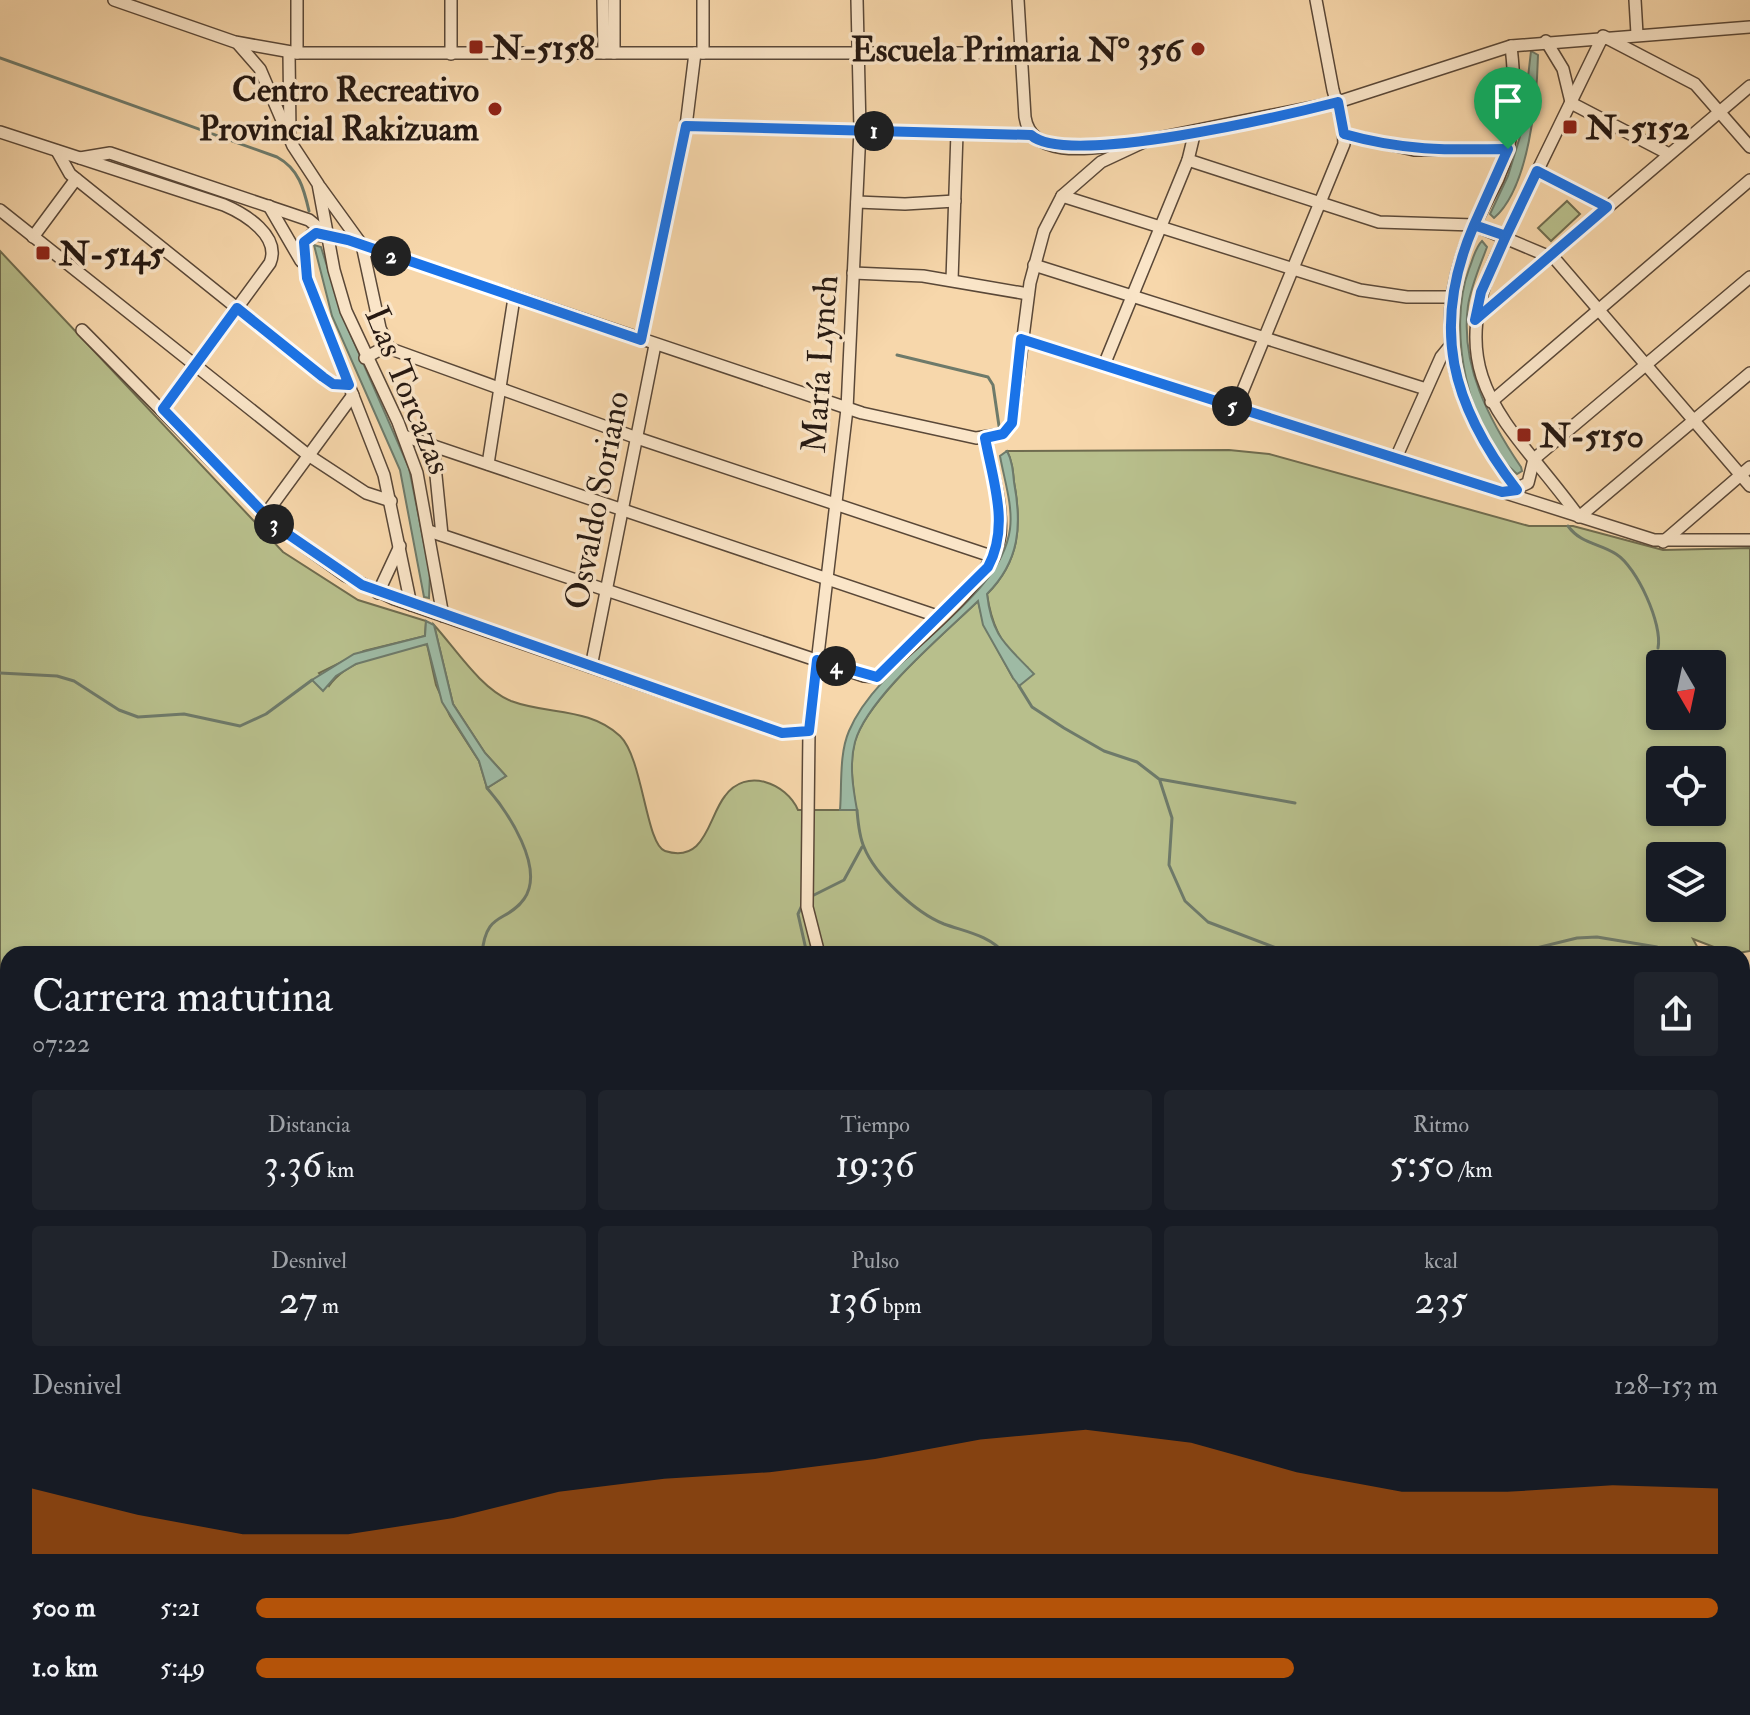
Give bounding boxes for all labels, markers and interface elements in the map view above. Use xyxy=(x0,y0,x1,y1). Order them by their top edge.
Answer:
place label: N-5158 xyxy=(491,27,595,70)
place label: Escuela Primaria N° 356 xyxy=(851,29,1185,72)
marker: N-5158 xyxy=(467,38,485,56)
marker: Escuela Primaria N° 356 xyxy=(1189,40,1207,58)
pin xyxy=(1474,67,1542,149)
place label: Centro Recreativo Provincial Rakizuam xyxy=(199,69,480,151)
icon: arrive xyxy=(1486,79,1530,123)
marker: Centro Recreativo Provincial Rakizuam xyxy=(486,100,504,118)
place label: N-5152 xyxy=(1585,107,1690,150)
pin: 1 xyxy=(854,111,894,151)
text: 1 xyxy=(870,117,878,145)
marker: N-5152 xyxy=(1561,118,1579,136)
place label: N-5145 xyxy=(58,233,165,276)
pin: 2 xyxy=(371,236,411,276)
text: 2 xyxy=(385,242,397,270)
marker: N-5145 xyxy=(34,244,52,262)
street label: María Lynch xyxy=(793,274,848,454)
street label: Las Torcazas xyxy=(355,300,461,481)
pin: 5 xyxy=(1212,386,1252,426)
street label: Osvaldo Soriano xyxy=(555,388,640,613)
text: 5 xyxy=(1227,392,1237,420)
place label: N-5150 xyxy=(1539,415,1644,458)
marker: N-5150 xyxy=(1515,426,1533,444)
pin: 3 xyxy=(254,504,294,544)
text: 3 xyxy=(270,510,278,538)
pin: 4 xyxy=(816,646,856,686)
north arrow xyxy=(1646,650,1726,730)
map controls xyxy=(1646,650,1726,922)
text: 4 xyxy=(830,652,842,680)
button: locate xyxy=(1646,746,1726,826)
button: layers xyxy=(1646,842,1726,922)
text: Carrera matutina xyxy=(32,970,333,1025)
button: share xyxy=(1634,972,1718,1056)
text: 07:22 xyxy=(32,1028,90,1060)
text: Distancia xyxy=(268,1111,350,1139)
text: Tiempo xyxy=(840,1111,910,1139)
text: Ritmo xyxy=(1413,1111,1469,1139)
text: 3.36 xyxy=(264,1139,322,1190)
text: 19:36 xyxy=(835,1139,915,1190)
text: 5:50 xyxy=(1389,1139,1455,1190)
text: km xyxy=(322,1156,354,1184)
text: /km xyxy=(1455,1156,1493,1184)
text: Desnivel xyxy=(271,1247,347,1275)
text: Pulso xyxy=(851,1247,899,1275)
text: kcal xyxy=(1424,1247,1458,1275)
text: 27 xyxy=(279,1275,317,1326)
text: 136 xyxy=(828,1275,878,1326)
text: 235 xyxy=(1414,1275,1468,1326)
text: m xyxy=(317,1292,339,1320)
text: bpm xyxy=(878,1292,922,1320)
text: Desnivel xyxy=(32,1370,122,1402)
text: 128–153 m xyxy=(1614,1370,1718,1402)
text: 500 m xyxy=(32,1592,96,1624)
text: 5:21 xyxy=(160,1592,200,1624)
text: 1.0 km xyxy=(32,1652,98,1684)
text: 5:49 xyxy=(160,1652,205,1684)

